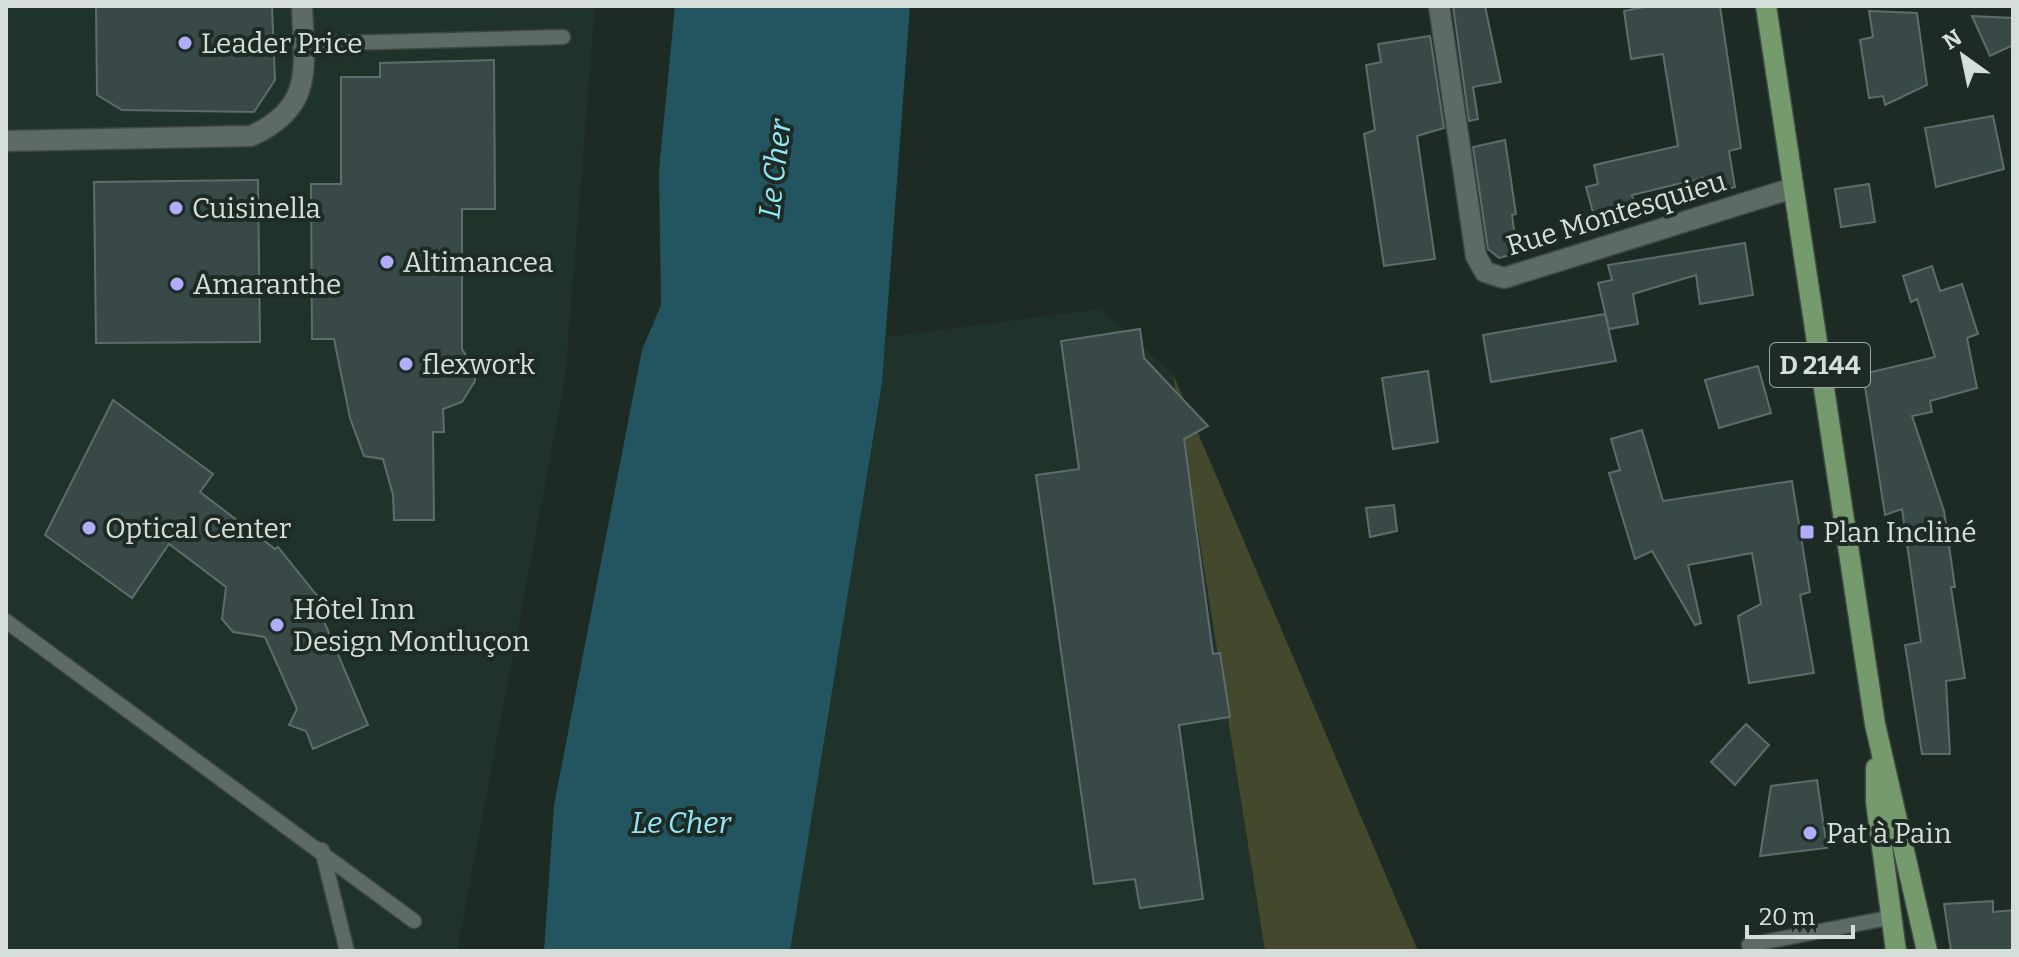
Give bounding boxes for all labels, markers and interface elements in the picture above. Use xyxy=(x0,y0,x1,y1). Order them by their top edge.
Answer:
north arrow xyxy=(1923,16,2003,96)
text: N xyxy=(1938,24,1967,56)
place label: Leader Price xyxy=(201,27,363,60)
marker: Leader Price xyxy=(176,34,194,52)
water label: Le Cher xyxy=(751,116,799,220)
street label: Rue Montesquieu xyxy=(1503,164,1730,263)
place label: Cuisinella xyxy=(192,192,321,225)
marker: Cuisinella xyxy=(167,199,185,217)
place label: Altimancea xyxy=(403,246,553,279)
marker: Altimancea xyxy=(378,253,396,271)
place label: Amaranthe xyxy=(193,268,341,301)
marker: Amaranthe xyxy=(168,275,186,293)
road number: D 2144 xyxy=(1770,343,1870,387)
place label: flexwork xyxy=(422,348,535,381)
marker: flexwork xyxy=(397,355,415,373)
place label: Optical Center xyxy=(105,512,291,545)
place label: Plan Incliné xyxy=(1823,516,1977,549)
marker: Optical Center xyxy=(80,519,98,537)
marker: Plan Incliné xyxy=(1798,523,1816,541)
place label: Hôtel Inn Design Montluçon xyxy=(293,593,530,658)
marker: Hôtel Inn Design Montluçon xyxy=(268,616,286,634)
water label: Le Cher xyxy=(631,805,732,841)
place label: Pat à Pain xyxy=(1826,817,1952,850)
marker: Pat à Pain xyxy=(1801,824,1819,842)
scale bar xyxy=(1747,889,1853,939)
text: 20 m xyxy=(1759,903,1815,931)

